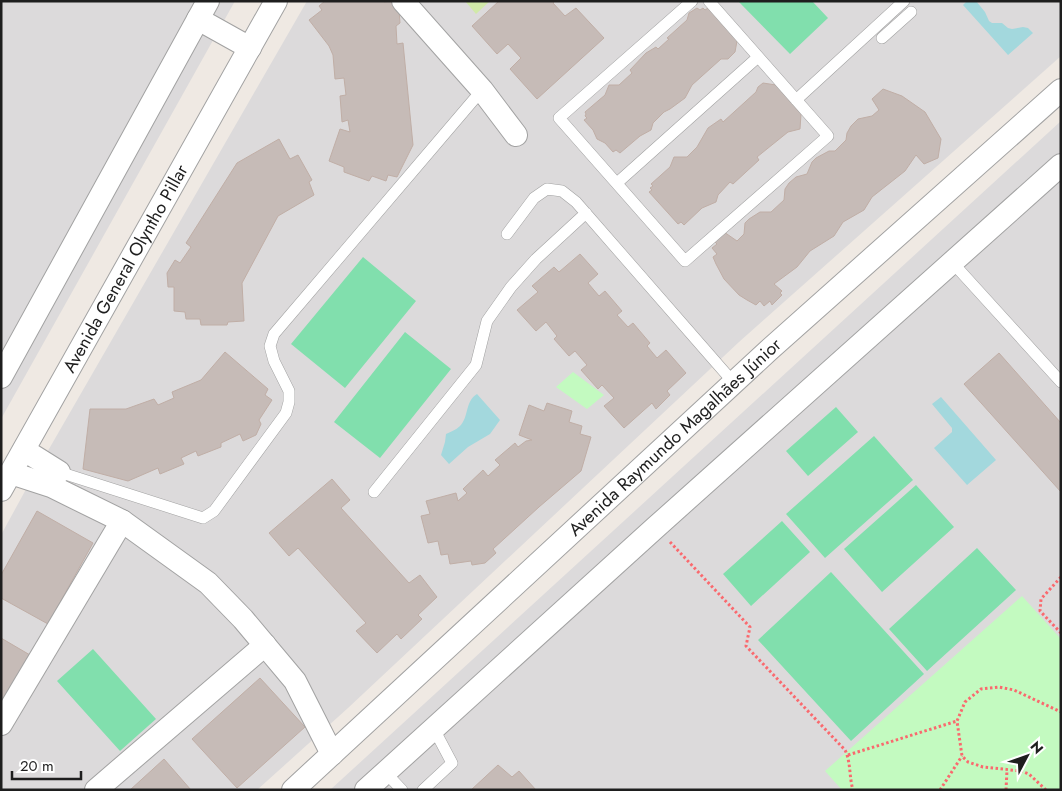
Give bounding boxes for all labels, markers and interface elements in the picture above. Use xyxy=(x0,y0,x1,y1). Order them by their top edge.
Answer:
street label: Avenida General Olyntho Pillar xyxy=(57,159,195,378)
street label: Avenida Raymundo Magalhães Júnior xyxy=(563,331,788,542)
north arrow xyxy=(1002,731,1052,781)
text: N xyxy=(1026,737,1048,758)
scale bar xyxy=(12,748,81,780)
text: 20 m xyxy=(20,755,54,777)

